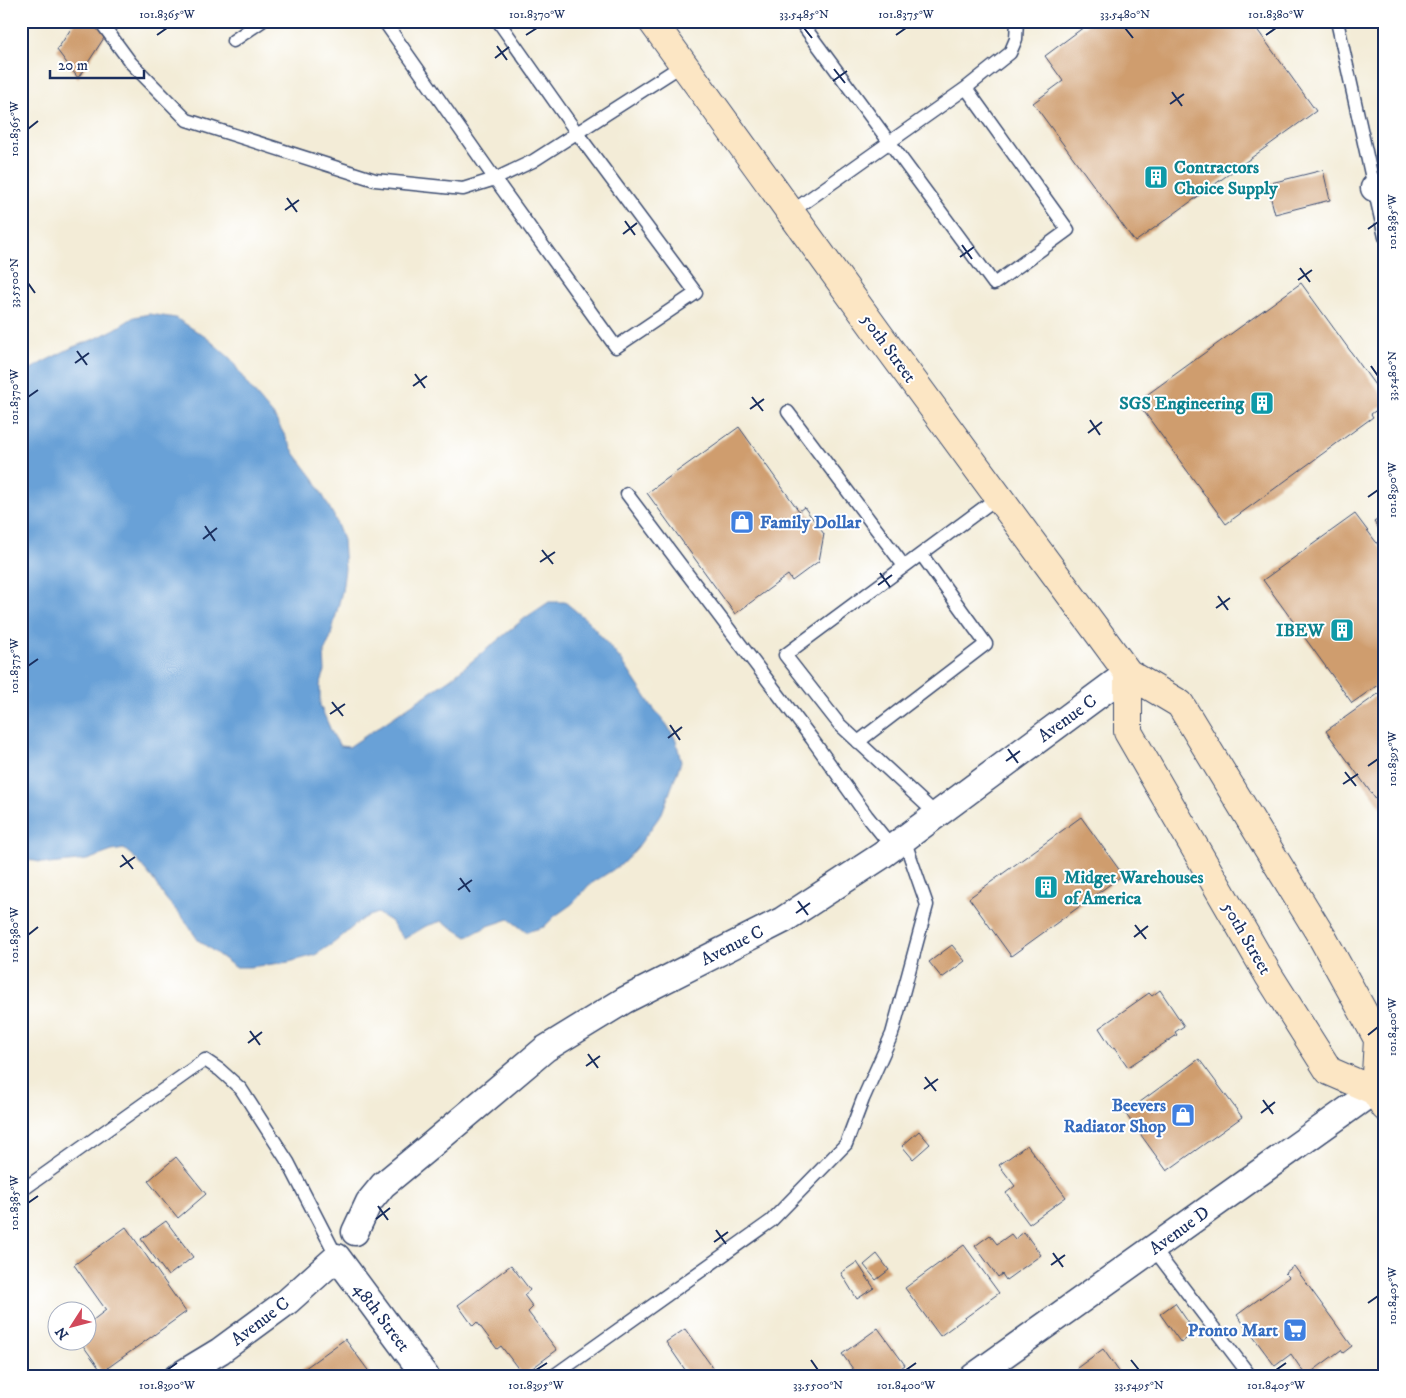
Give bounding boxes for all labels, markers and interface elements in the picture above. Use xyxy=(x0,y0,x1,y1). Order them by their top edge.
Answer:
text: 101.8365°W xyxy=(139,7,196,22)
text: 101.8370°W xyxy=(509,7,566,22)
text: 33.5485°N xyxy=(779,7,829,22)
text: 101.8375°W xyxy=(878,7,935,22)
text: 33.5480°N xyxy=(1100,7,1150,22)
text: 101.8380°W xyxy=(1248,7,1305,22)
scale bar xyxy=(50,48,144,80)
text: 20 m xyxy=(58,56,88,75)
text: 101.8365°W xyxy=(7,100,22,157)
place label: Contractors Choice Supply xyxy=(1174,157,1278,200)
building icon: Contractors Choice Supply xyxy=(1143,164,1169,190)
text: 101.8385°W xyxy=(1385,193,1400,250)
text: 33.5500°N xyxy=(7,258,22,308)
street label: 50th Street xyxy=(856,310,921,388)
text: 33.5480°N xyxy=(1385,351,1400,401)
text: 101.8370°W xyxy=(7,368,22,425)
building icon: SGS Engineering xyxy=(1249,390,1275,416)
place label: SGS Engineering xyxy=(1119,393,1245,415)
text: 101.8390°W xyxy=(1385,461,1400,518)
shop icon: Family Dollar xyxy=(729,509,755,535)
place label: Family Dollar xyxy=(760,512,861,534)
building icon: IBEW xyxy=(1329,617,1355,643)
place label: IBEW xyxy=(1276,620,1325,642)
text: 101.8375°W xyxy=(7,637,22,694)
street label: Avenue C xyxy=(1034,690,1101,748)
text: 101.8395°W xyxy=(1385,730,1400,787)
place label: Midget Warehouses of America xyxy=(1064,867,1203,910)
building icon: Midget Warehouses of America xyxy=(1033,874,1059,900)
street label: 50th Street xyxy=(1217,898,1276,979)
text: 101.8380°W xyxy=(7,906,22,963)
street label: Avenue C xyxy=(697,921,768,971)
text: 101.8400°W xyxy=(1385,997,1400,1056)
place label: Beevers Radiator Shop xyxy=(1063,1095,1166,1138)
shop icon: Beevers Radiator Shop xyxy=(1170,1102,1196,1128)
text: 101.8385°W xyxy=(7,1174,22,1231)
street label: Avenue D xyxy=(1145,1202,1214,1260)
text: 101.8405°W xyxy=(1385,1266,1400,1325)
street label: 48th Street xyxy=(348,1279,415,1357)
street label: Avenue C xyxy=(227,1293,294,1351)
north arrow xyxy=(48,1300,98,1350)
supermarket icon: Pronto Mart xyxy=(1282,1317,1308,1343)
place label: Pronto Mart xyxy=(1188,1320,1278,1342)
text: N xyxy=(51,1323,73,1343)
text: 101.8390°W xyxy=(139,1378,196,1393)
text: 101.8395°W xyxy=(508,1378,565,1393)
text: 33.5500°N xyxy=(793,1378,843,1393)
text: 101.8400°W xyxy=(877,1378,936,1393)
text: 33.5495°N xyxy=(1114,1378,1164,1393)
text: 101.8405°W xyxy=(1247,1378,1306,1393)

